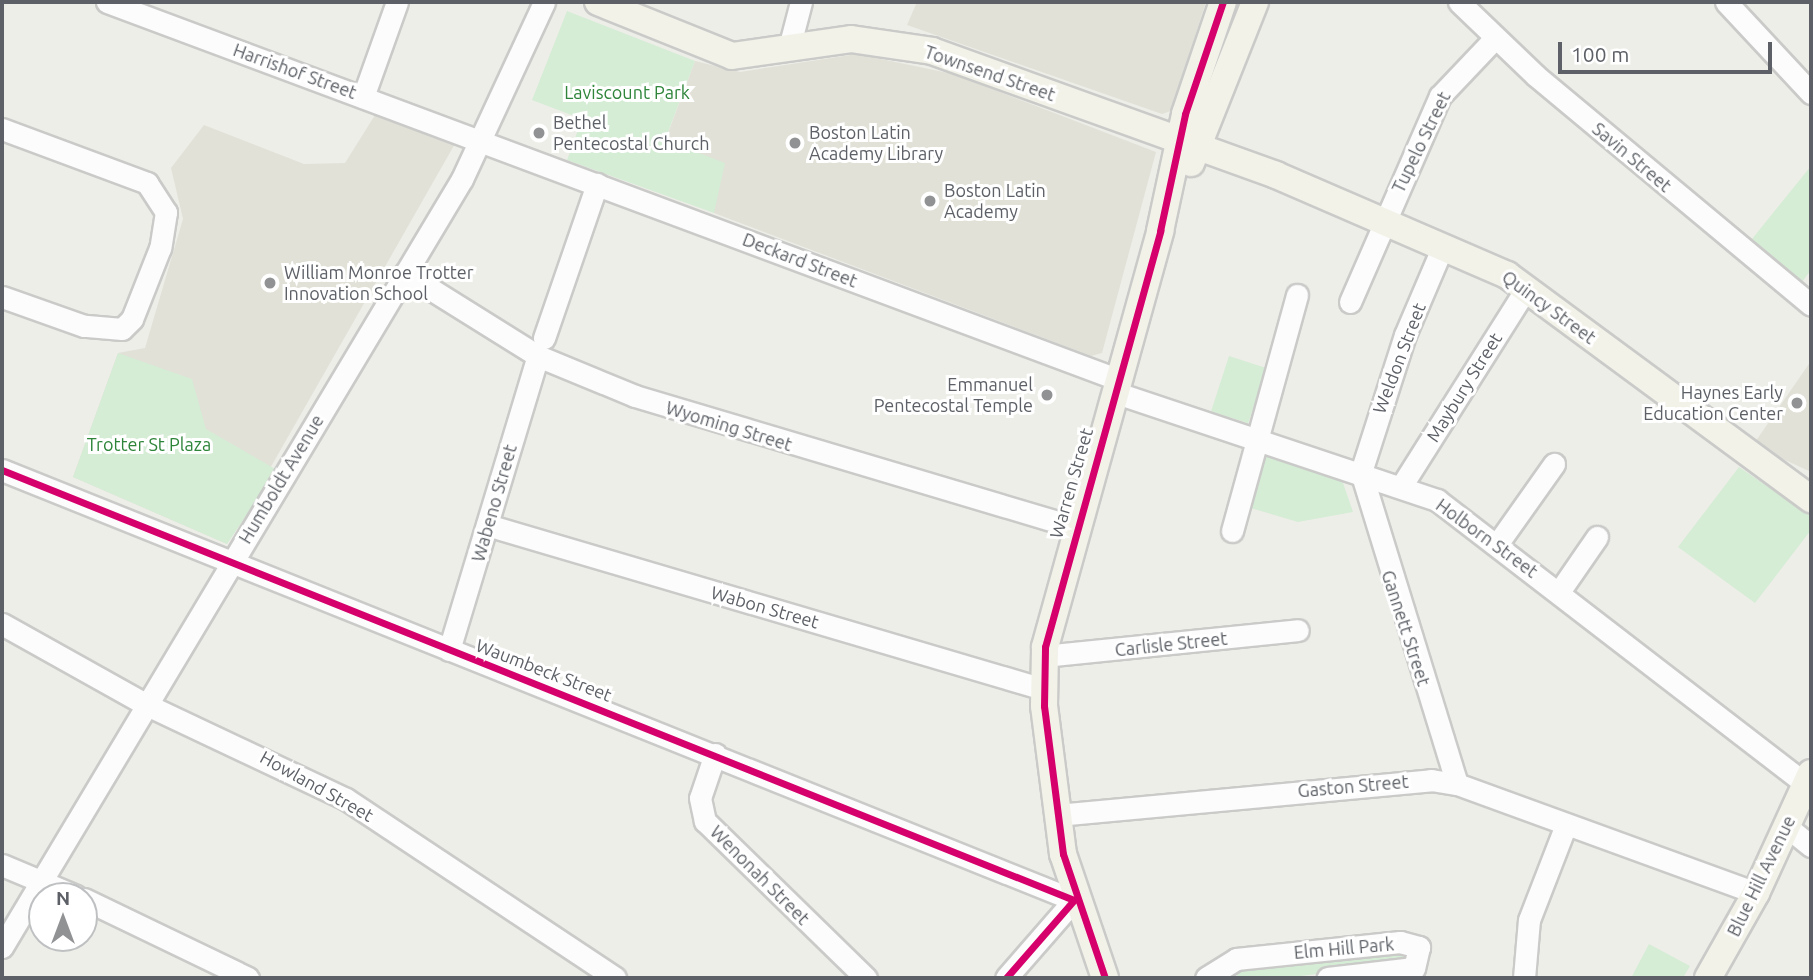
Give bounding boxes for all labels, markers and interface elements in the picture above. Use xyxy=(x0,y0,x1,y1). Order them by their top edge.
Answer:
scale bar xyxy=(1561,28,1774,72)
street label: Harrishof Street xyxy=(230,39,360,103)
street label: Townsend Street xyxy=(922,41,1058,105)
text: 100 m xyxy=(1571,42,1629,66)
park label: Laviscount Park xyxy=(564,81,690,103)
street label: Tupelo Street xyxy=(1387,88,1455,196)
place label: Bethel Pentecostal Church xyxy=(553,112,709,154)
street label: Savin Street xyxy=(1588,118,1676,196)
place label: Boston Latin Academy Library xyxy=(809,122,943,164)
marker: Bethel Pentecostal Church xyxy=(531,125,547,141)
marker: Boston Latin Academy Library xyxy=(787,135,803,151)
place label: Boston Latin Academy xyxy=(944,180,1046,222)
marker: Boston Latin Academy xyxy=(922,193,938,209)
street label: Deckard Street xyxy=(740,228,860,292)
place label: William Monroe Trotter Innovation School xyxy=(284,262,474,304)
street label: Quincy Street xyxy=(1498,266,1600,348)
marker: William Monroe Trotter Innovation School xyxy=(262,275,278,291)
street label: Weldon Street xyxy=(1368,300,1430,416)
street label: Maybury Street xyxy=(1422,328,1506,446)
place label: Emmanuel Pentecostal Temple xyxy=(874,374,1033,416)
place label: Haynes Early Education Center xyxy=(1643,382,1783,424)
marker: Emmanuel Pentecostal Temple xyxy=(1039,387,1055,403)
marker: Haynes Early Education Center xyxy=(1789,395,1805,411)
street label: Wyoming Street xyxy=(663,397,795,455)
street label: Humboldt Avenue xyxy=(234,411,328,547)
street label: Warren Street xyxy=(1045,425,1097,541)
park label: Trotter St Plaza xyxy=(87,433,211,455)
street label: Wabeno Street xyxy=(467,442,521,564)
street label: Holborn Street xyxy=(1432,494,1542,582)
street label: Gannett Street xyxy=(1377,568,1435,688)
street label: Wabon Street xyxy=(709,581,821,633)
street label: Carlisle Street xyxy=(1114,627,1228,661)
street label: Waumbeck Street xyxy=(473,634,615,706)
street label: Howland Street xyxy=(257,746,377,826)
street label: Gaston Street xyxy=(1297,770,1409,802)
street label: Blue Hill Avenue xyxy=(1722,812,1800,940)
street label: Wenonah Street xyxy=(706,821,814,929)
north arrow xyxy=(28,882,98,952)
text: N xyxy=(56,887,70,909)
street label: Elm Hill Park xyxy=(1293,933,1395,963)

